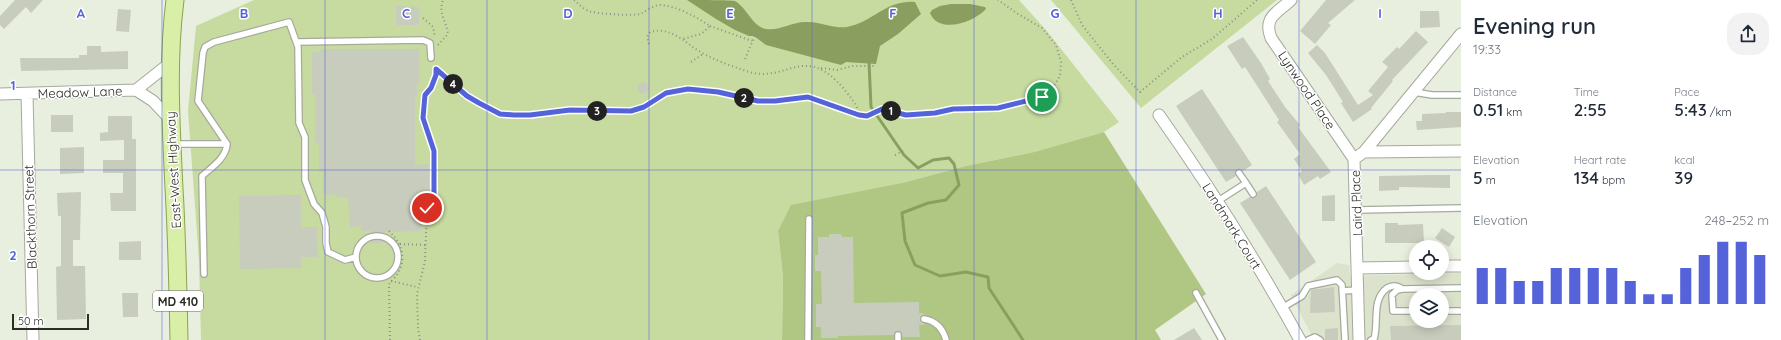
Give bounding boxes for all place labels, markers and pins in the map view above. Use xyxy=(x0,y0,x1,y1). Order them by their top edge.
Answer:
pin: 4 xyxy=(443,74,463,94)
pin xyxy=(1025,80,1059,114)
pin: 2 xyxy=(734,88,754,108)
pin: 3 xyxy=(587,101,607,121)
pin: 1 xyxy=(881,101,901,121)
pin xyxy=(410,191,444,225)

